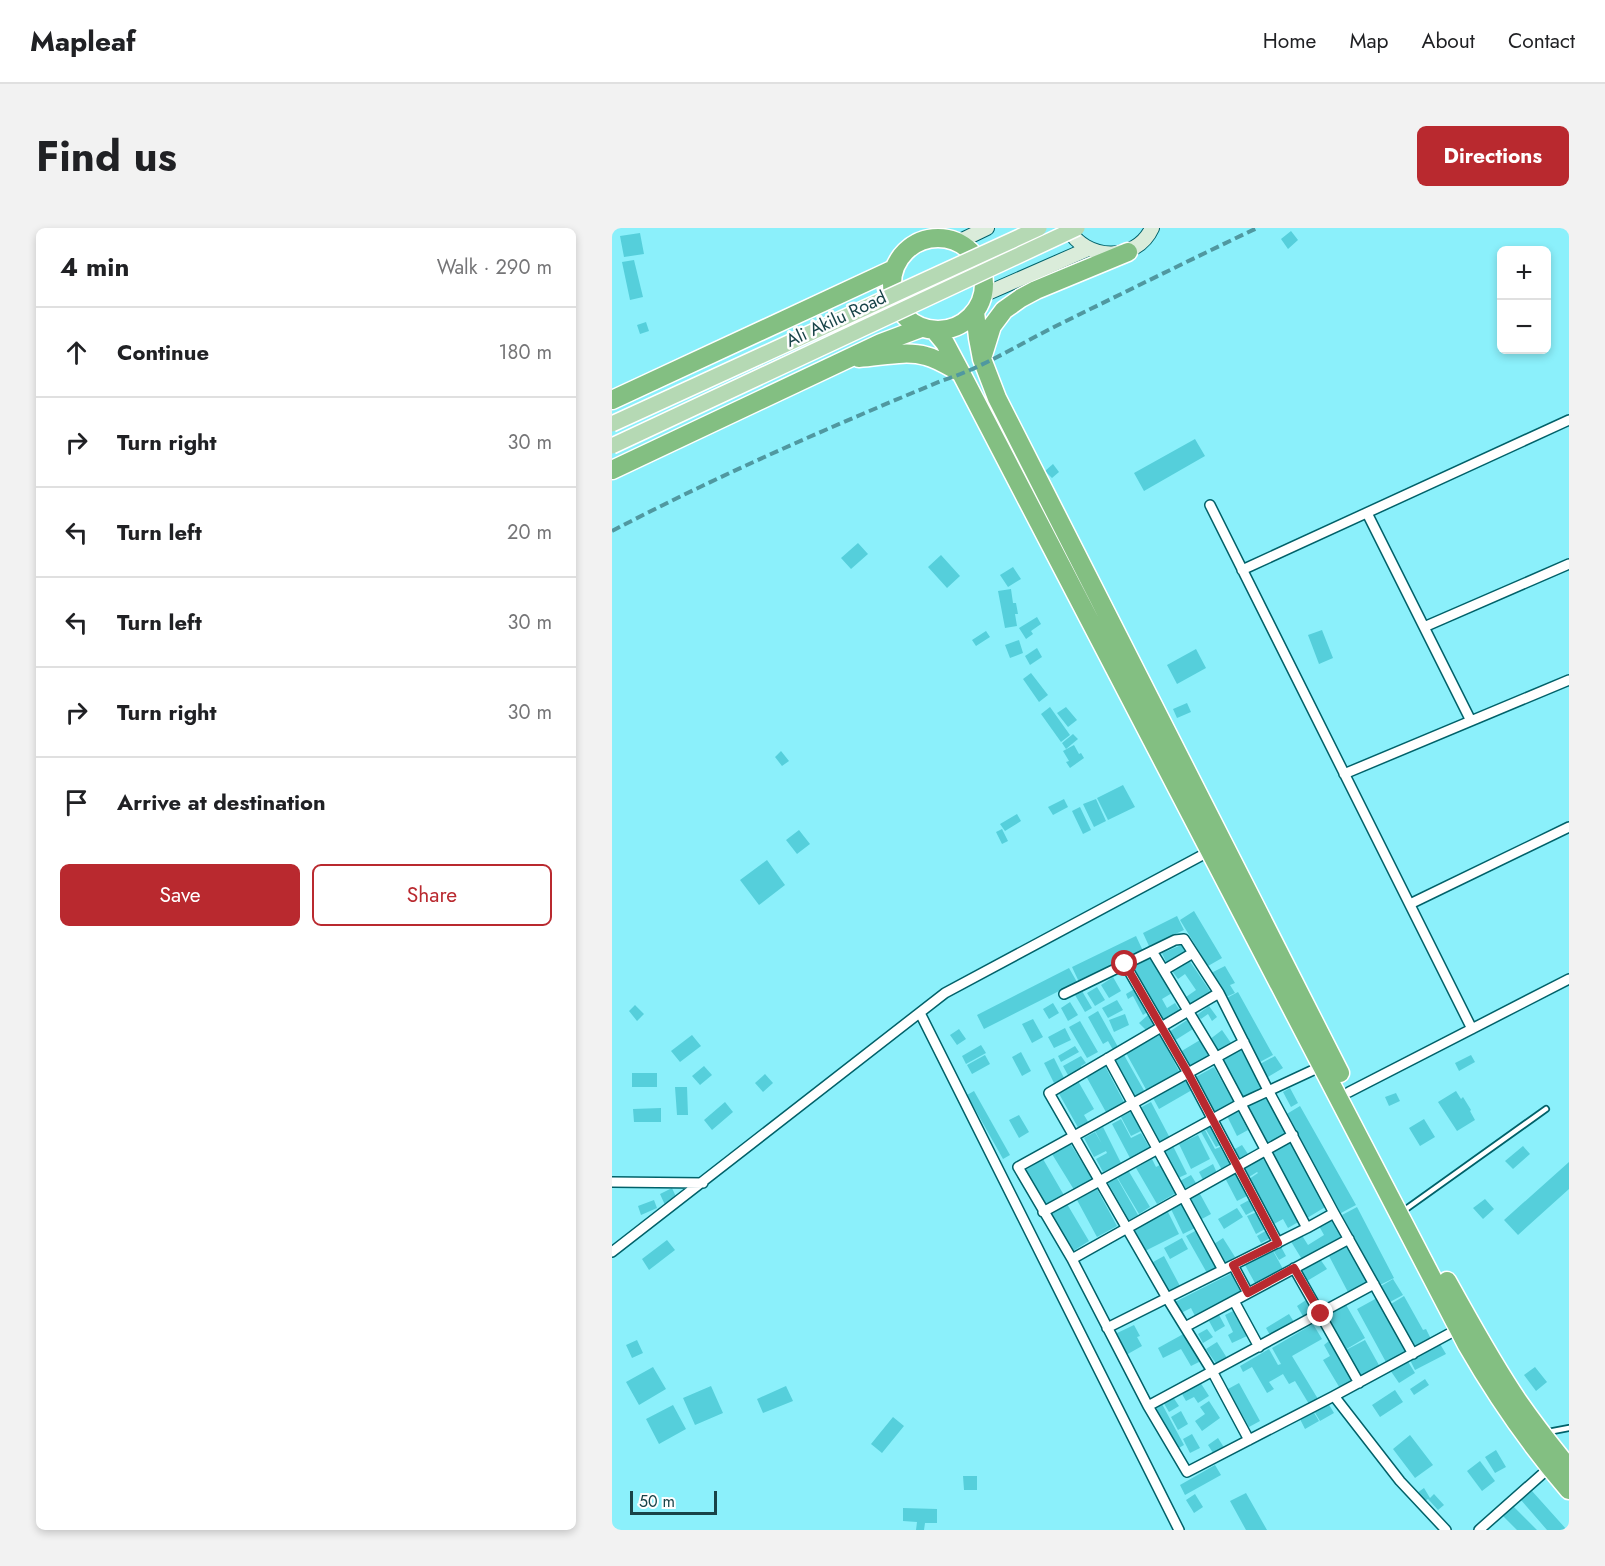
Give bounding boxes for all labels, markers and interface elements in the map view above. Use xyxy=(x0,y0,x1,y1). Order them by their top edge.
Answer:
text: Mapleaf xyxy=(30,21,136,62)
text: Home xyxy=(1263,26,1316,56)
text: Map xyxy=(1349,26,1389,56)
text: About xyxy=(1422,26,1475,56)
text: Contact xyxy=(1508,26,1575,56)
text: Find us xyxy=(36,126,177,187)
button: Directions xyxy=(1417,126,1569,186)
map controls xyxy=(1497,246,1551,354)
button: + xyxy=(1497,246,1551,300)
text: 4 min xyxy=(60,248,129,286)
text: Walk · 290 m xyxy=(437,253,552,282)
street label: Ali Akilu Road xyxy=(781,284,891,354)
button: − xyxy=(1497,300,1551,354)
icon: ahead xyxy=(60,336,93,369)
text: Continue xyxy=(117,336,209,368)
text: 180 m xyxy=(498,338,552,367)
icon: right xyxy=(60,426,93,459)
text: Turn right xyxy=(117,426,217,458)
text: 30 m xyxy=(507,428,552,457)
icon: left xyxy=(60,516,93,549)
text: Turn left xyxy=(117,516,202,548)
text: 20 m xyxy=(507,518,552,547)
icon: left xyxy=(60,606,93,639)
text: Turn left xyxy=(117,606,202,638)
text: 30 m xyxy=(507,608,552,637)
icon: right xyxy=(60,696,93,729)
text: Turn right xyxy=(117,696,217,728)
text: 30 m xyxy=(507,698,552,727)
icon: arrive xyxy=(60,786,93,819)
text: Arrive at destination xyxy=(117,786,326,818)
button: Save xyxy=(60,864,300,926)
button: Share xyxy=(312,864,552,926)
route start xyxy=(1111,950,1137,976)
route end xyxy=(1307,1300,1333,1326)
scale bar xyxy=(630,1488,717,1516)
text: 50 m xyxy=(639,1490,675,1513)

